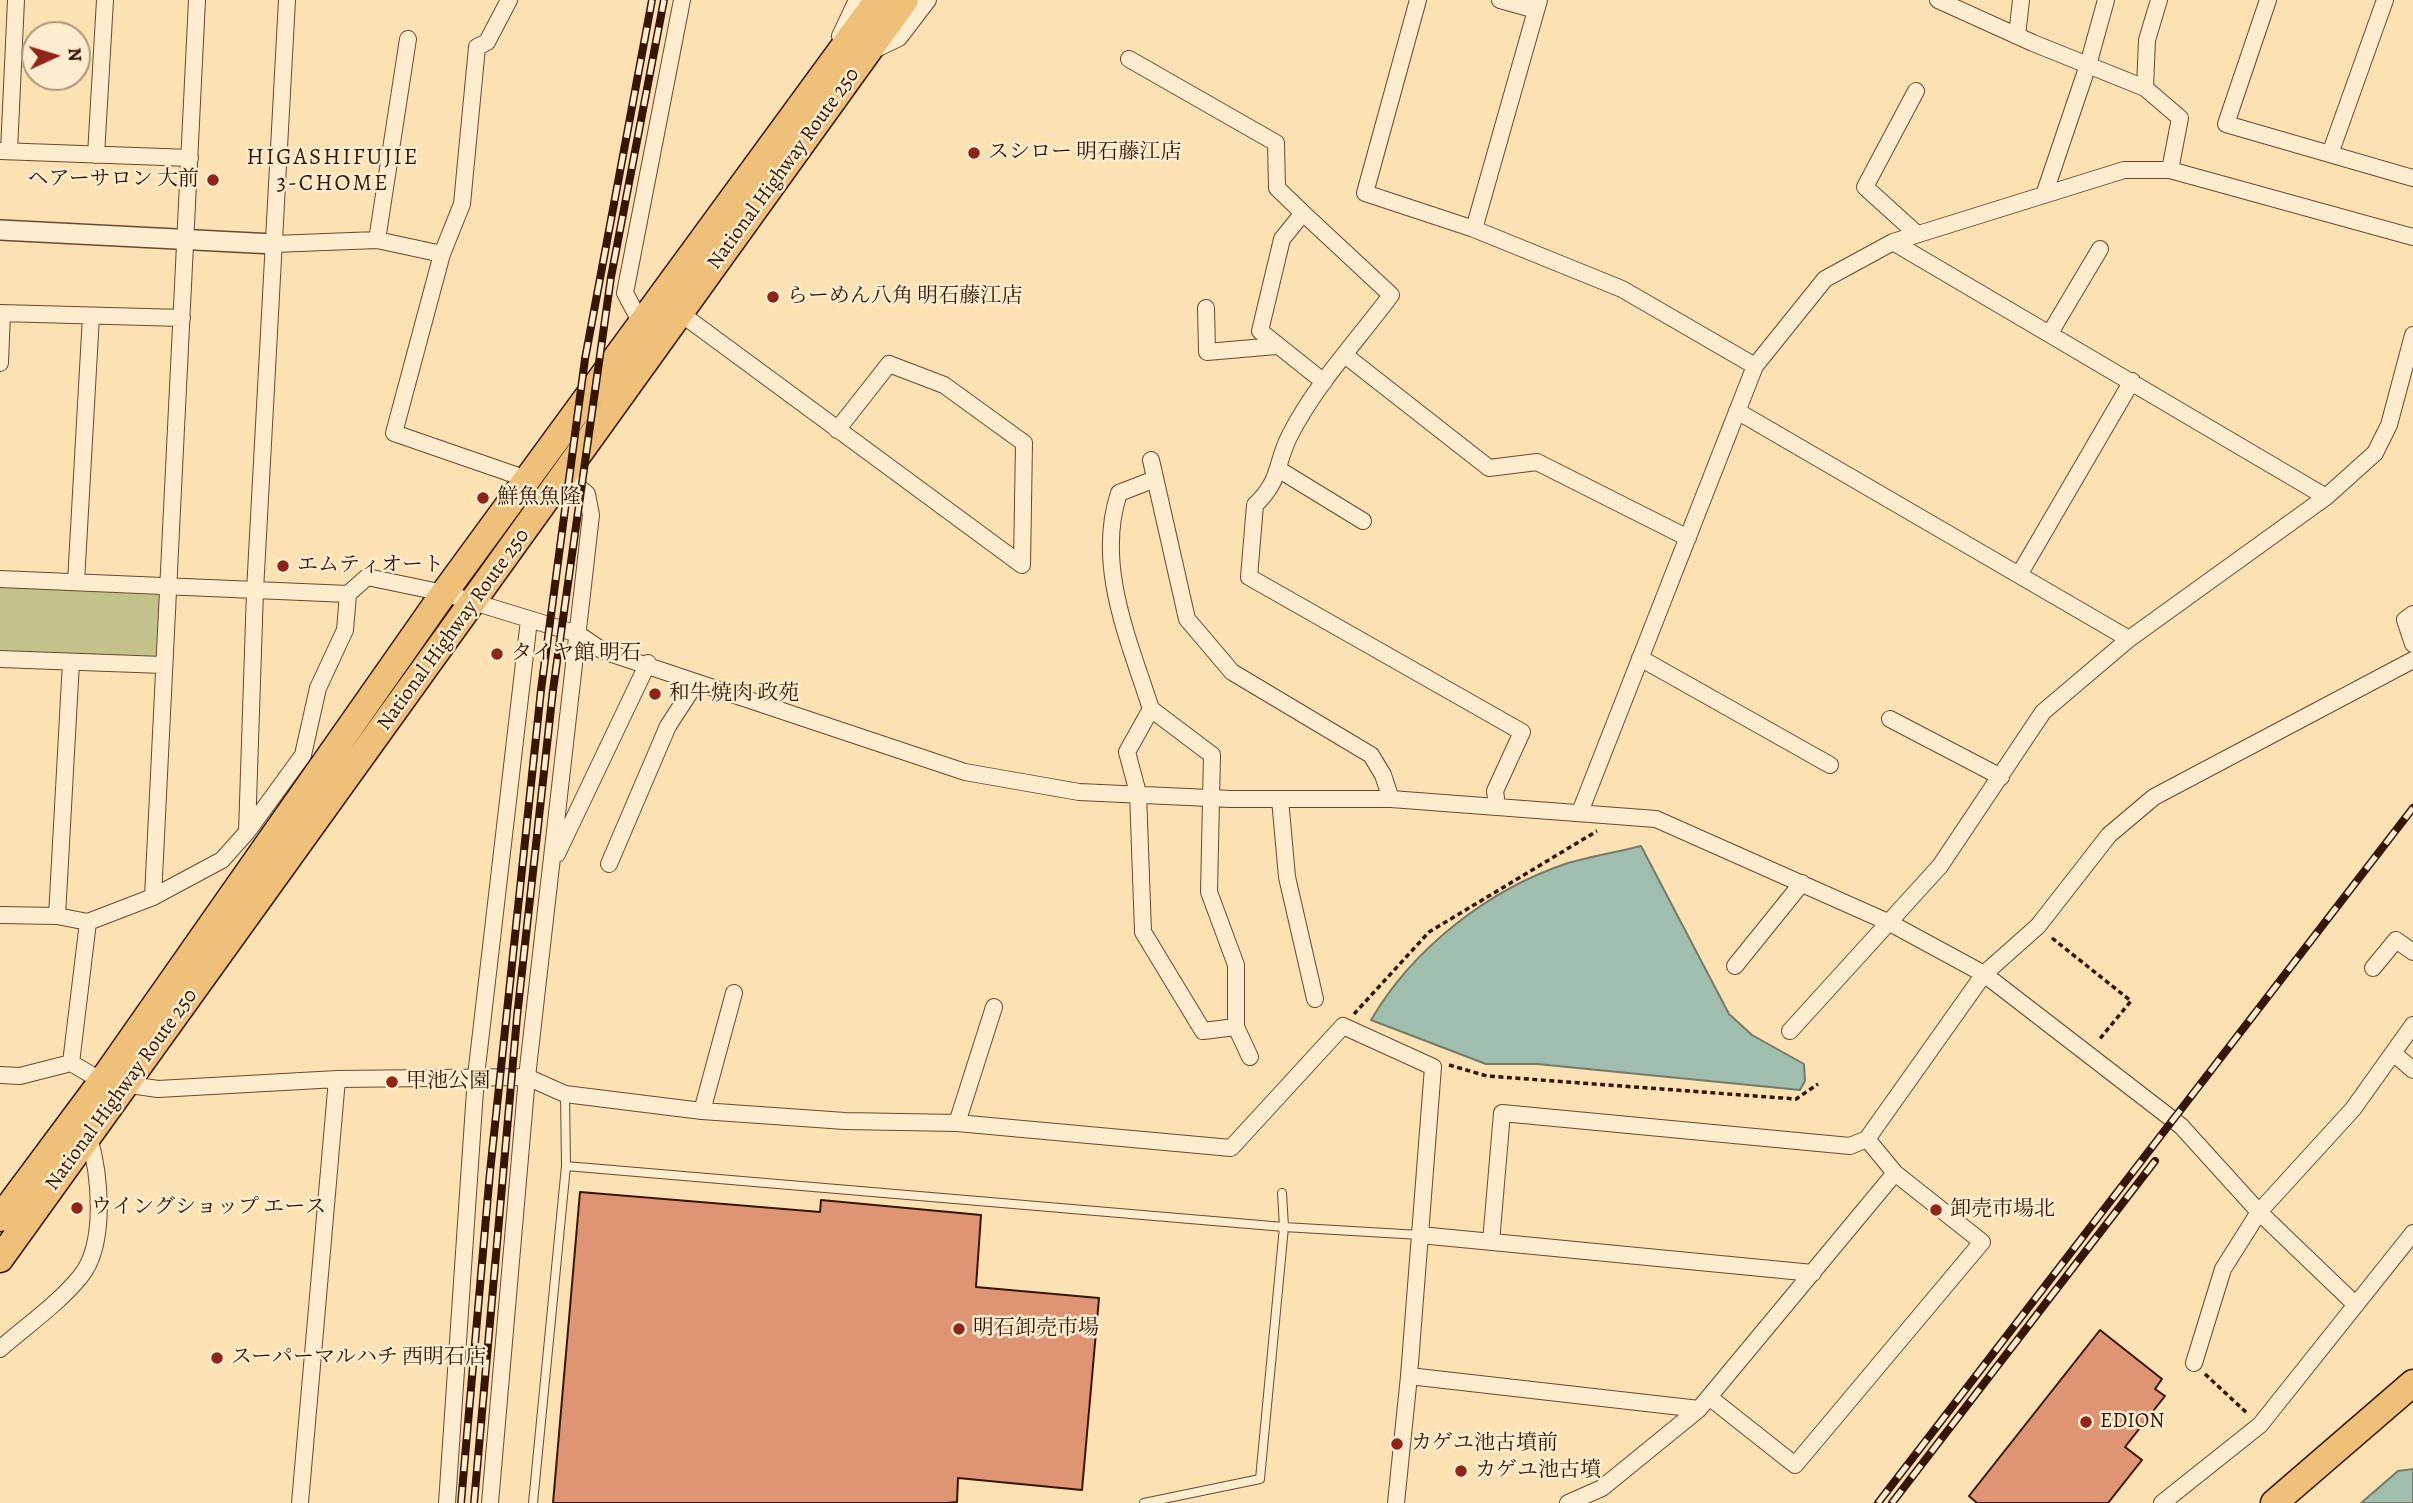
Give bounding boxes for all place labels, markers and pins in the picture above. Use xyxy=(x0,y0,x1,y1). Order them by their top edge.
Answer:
place label: スシロー 明石藤江店 xyxy=(988,140,1181,166)
marker: スシロー 明石藤江店 xyxy=(966,145,982,161)
place label: ヘアーサロン 大前 xyxy=(27,167,199,193)
marker: ヘアーサロン 大前 xyxy=(205,172,221,188)
place label: らーめん八角 明石藤江店 xyxy=(787,284,1022,310)
marker: らーめん八角 明石藤江店 xyxy=(765,289,781,305)
place label: 鮮魚魚隆 xyxy=(497,485,581,511)
marker: 鮮魚魚隆 xyxy=(475,490,491,506)
place label: エムティオート xyxy=(297,553,444,579)
marker: エムティオート xyxy=(275,558,291,574)
place label: タイヤ館 明石 xyxy=(511,641,641,667)
marker: タイヤ館 明石 xyxy=(489,646,505,662)
place label: 和牛焼肉 政苑 xyxy=(669,681,799,707)
marker: 和牛焼肉 政苑 xyxy=(647,686,663,702)
place label: 甲池公園 xyxy=(406,1069,490,1095)
marker: 甲池公園 xyxy=(384,1074,400,1090)
place label: ウイングショップ エース xyxy=(91,1195,326,1221)
place label: 卸売市場北 xyxy=(1950,1197,2055,1223)
marker: ウイングショップ エース xyxy=(69,1200,85,1216)
marker: 卸売市場北 xyxy=(1928,1202,1944,1218)
place label: 明石卸売市場 xyxy=(973,1316,1099,1342)
marker: 明石卸売市場 xyxy=(951,1321,967,1337)
place label: スーパーマルハチ 西明石店 xyxy=(231,1345,486,1371)
marker: スーパーマルハチ 西明石店 xyxy=(209,1350,225,1366)
place label: EDION xyxy=(2100,1409,2164,1435)
marker: EDION xyxy=(2078,1414,2094,1430)
place label: カゲユ池古墳前 xyxy=(1411,1431,1558,1457)
marker: カゲユ池古墳前 xyxy=(1389,1436,1405,1452)
place label: カゲユ池古墳 xyxy=(1475,1458,1601,1484)
marker: カゲユ池古墳 xyxy=(1453,1463,1469,1479)

